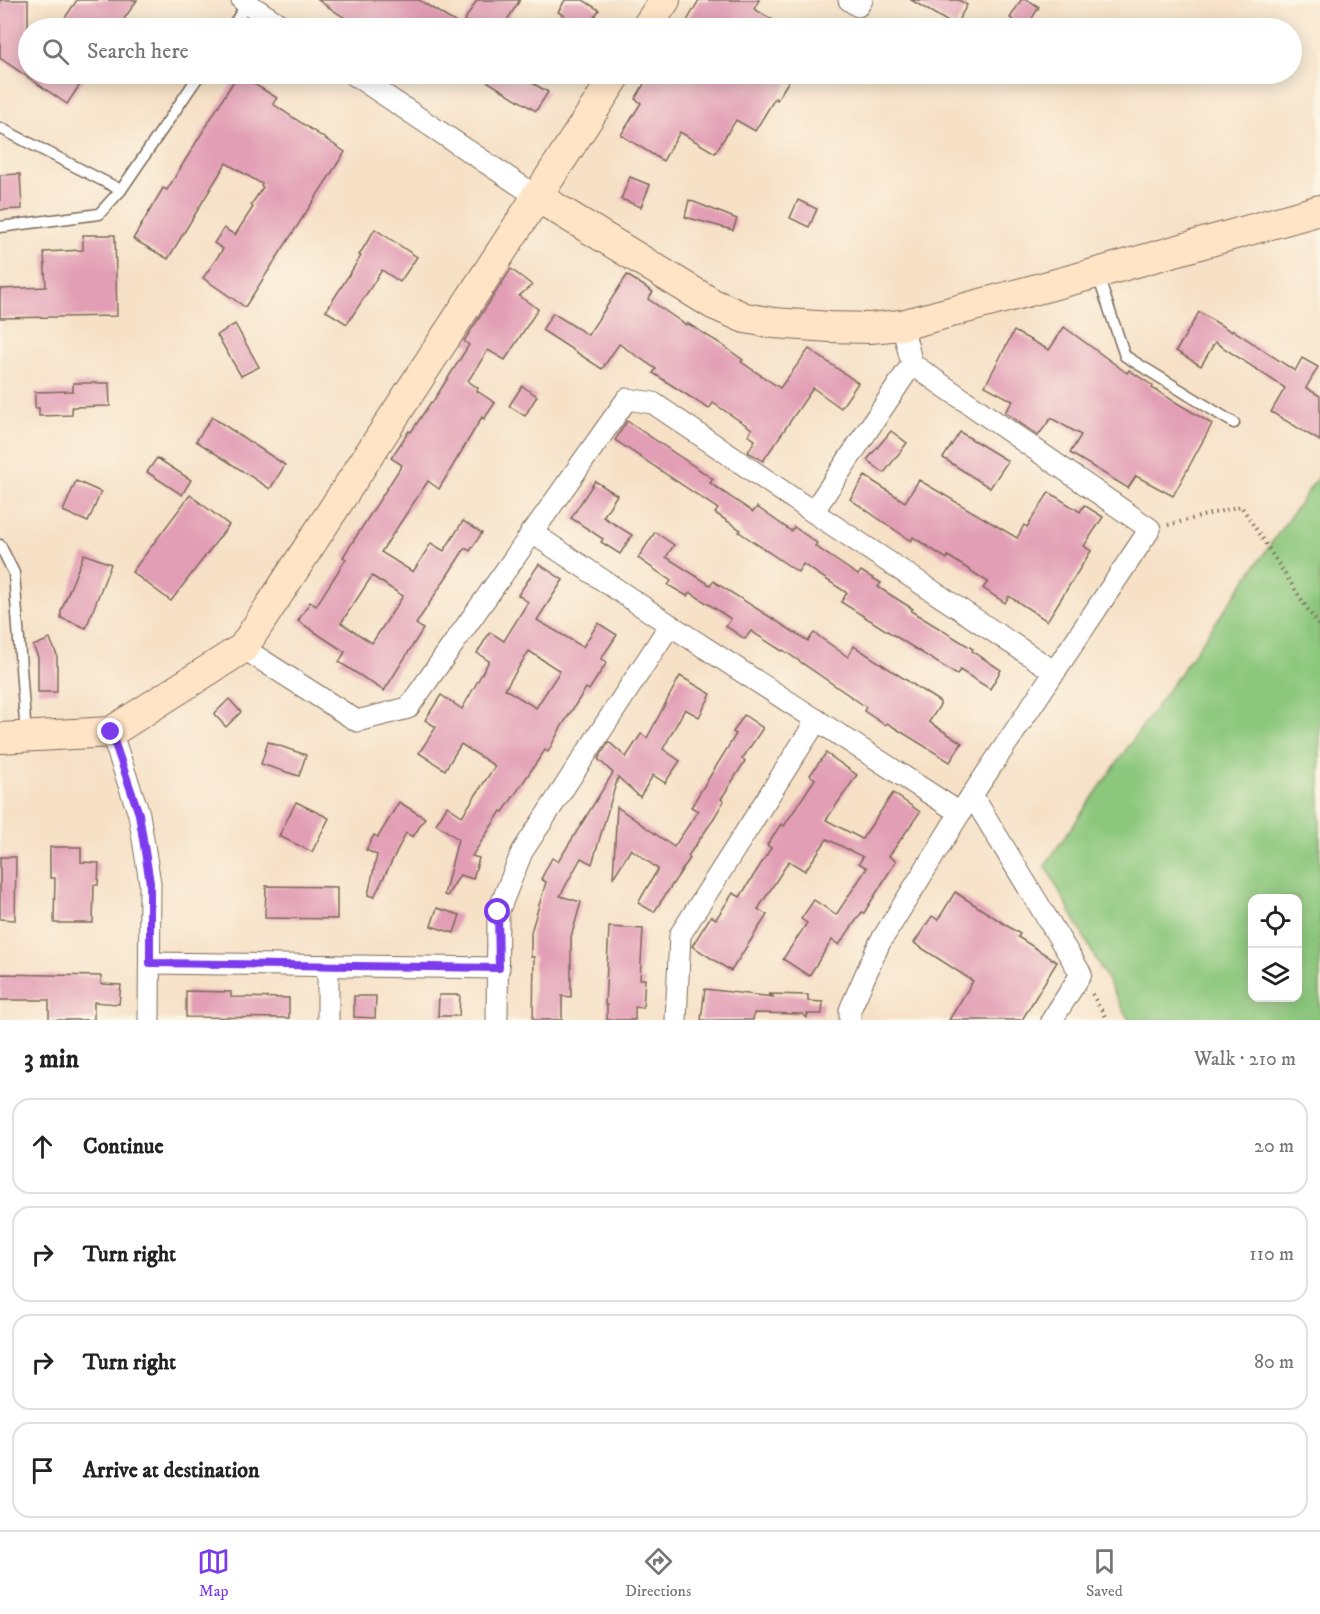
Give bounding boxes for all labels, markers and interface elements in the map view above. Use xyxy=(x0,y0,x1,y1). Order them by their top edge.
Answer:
search box xyxy=(18,18,1302,84)
icon: search xyxy=(39,35,72,68)
text: Search here xyxy=(87,38,189,65)
route end xyxy=(97,718,123,744)
map controls xyxy=(1248,894,1302,1002)
button: locate xyxy=(1248,894,1302,948)
route start xyxy=(484,898,510,924)
button: layers xyxy=(1248,948,1302,1002)
text: 3 min xyxy=(24,1043,79,1076)
text: Walk · 210 m xyxy=(1194,1047,1296,1072)
icon: ahead xyxy=(26,1130,59,1163)
text: Continue xyxy=(83,1133,164,1160)
text: 20 m xyxy=(1254,1134,1294,1159)
icon: right xyxy=(26,1238,59,1271)
text: Turn right xyxy=(83,1241,176,1268)
text: 110 m xyxy=(1249,1242,1294,1267)
icon: right xyxy=(26,1346,59,1379)
text: Turn right xyxy=(83,1349,176,1376)
text: 80 m xyxy=(1254,1350,1294,1375)
icon: arrive xyxy=(26,1454,59,1487)
text: Arrive at destination xyxy=(83,1457,260,1484)
tab: Map xyxy=(197,1545,230,1601)
tab: Directions xyxy=(625,1545,691,1601)
tab: Saved xyxy=(1086,1545,1123,1601)

